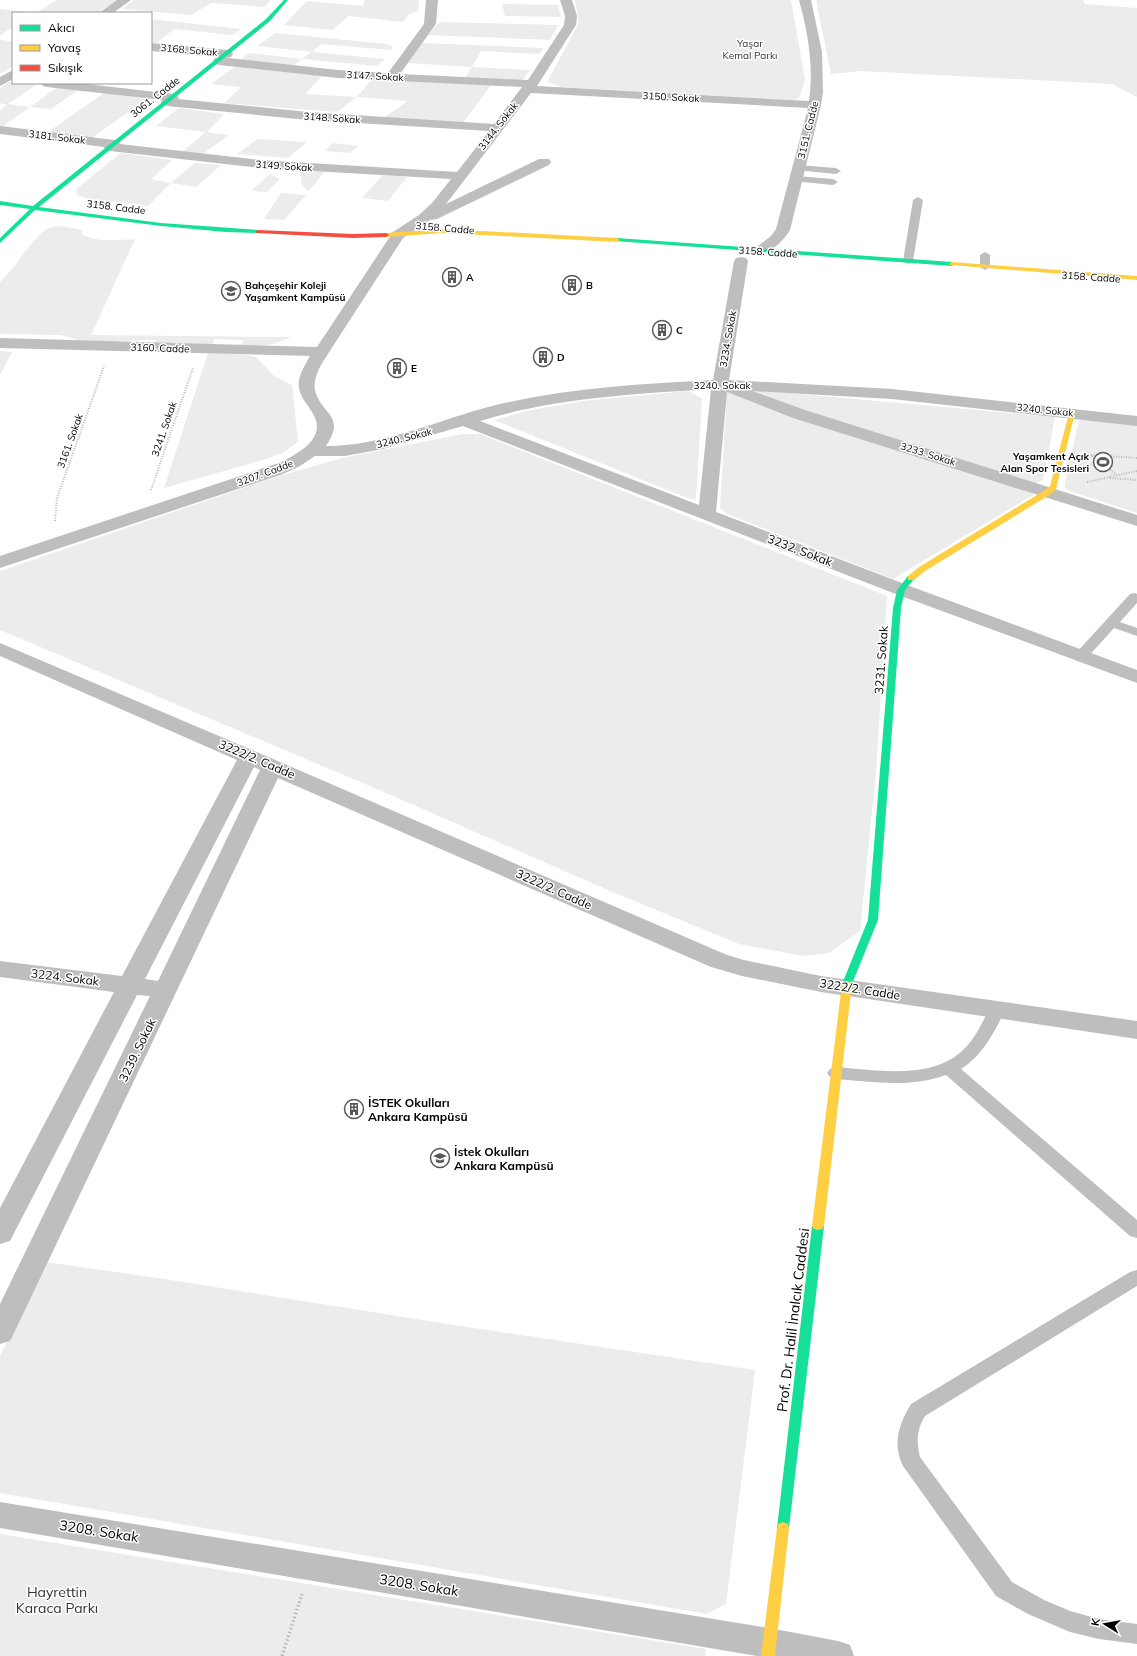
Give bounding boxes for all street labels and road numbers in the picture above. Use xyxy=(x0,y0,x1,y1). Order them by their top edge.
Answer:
street label: 3168. Sokak xyxy=(160,41,219,59)
street label: 3147. Sokak xyxy=(346,68,405,84)
street label: 3061. Cadde xyxy=(128,74,182,120)
street label: 3150. Sokak xyxy=(642,89,701,105)
street label: 3144. Sokak xyxy=(475,99,521,152)
street label: 3151. Cadde xyxy=(795,100,821,160)
street label: 3148. Sokak xyxy=(303,110,362,127)
street label: 3181. Sokak xyxy=(28,127,87,147)
street label: 3149. Sokak xyxy=(255,158,314,175)
street label: 3158. Cadde xyxy=(86,197,146,217)
street label: 3158. Cadde xyxy=(415,219,475,237)
street label: 3158. Cadde xyxy=(738,243,798,261)
street label: 3158. Cadde xyxy=(1061,268,1121,286)
street label: 3234. Sokak xyxy=(717,309,740,368)
street label: 3160. Cadde xyxy=(130,340,190,356)
street label: 3240. Sokak xyxy=(693,379,751,392)
street label: 3241. Sokak xyxy=(149,399,180,458)
street label: 3240. Sokak xyxy=(1016,401,1075,420)
street label: 3161. Sokak xyxy=(54,411,86,470)
street label: 3240. Sokak xyxy=(375,425,434,451)
street label: 3233. Sokak xyxy=(899,439,958,469)
street label: 3207. Cadde xyxy=(235,457,295,489)
street label: 3232. Sokak xyxy=(765,531,835,570)
street label: 3231. Sokak xyxy=(871,624,891,695)
street label: 3222/2. Cadde xyxy=(217,736,297,782)
street label: 3222/2. Cadde xyxy=(514,866,594,912)
street label: 3224. Sokak xyxy=(30,965,101,989)
street label: 3222/2. Cadde xyxy=(819,975,901,1003)
street label: 3239. Sokak xyxy=(115,1015,159,1084)
street label: Prof. Dr. Halil İnalcık Caddesi xyxy=(773,1227,813,1413)
street label: 3208. Sokak xyxy=(58,1516,141,1546)
street label: 3208. Sokak xyxy=(378,1570,461,1600)

